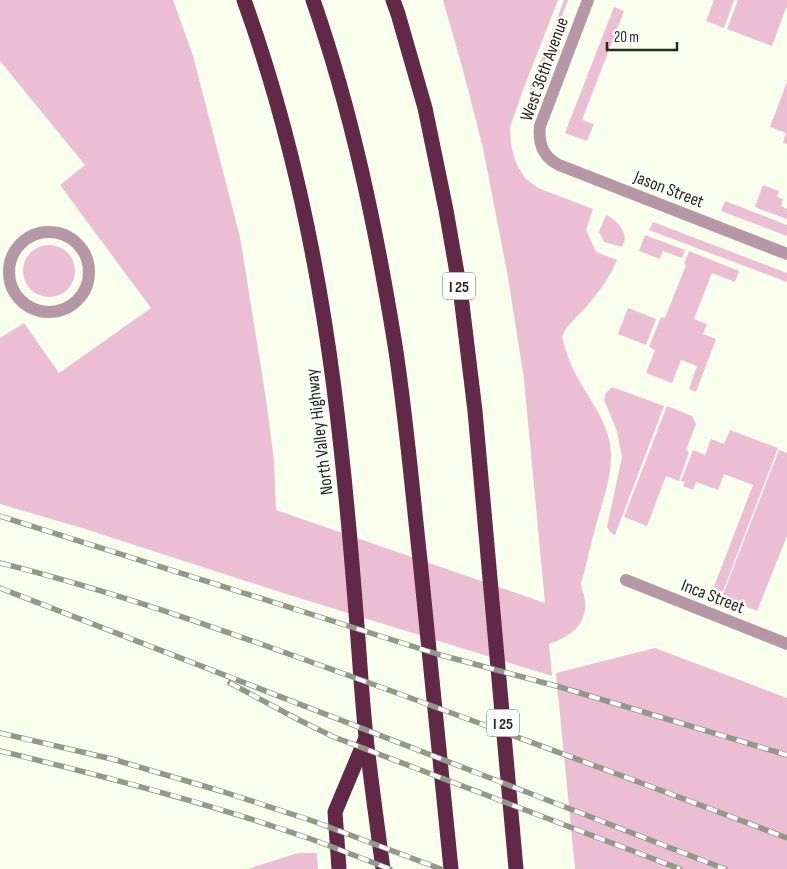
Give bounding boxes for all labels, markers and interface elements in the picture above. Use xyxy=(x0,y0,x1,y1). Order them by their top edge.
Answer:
street label: West 36th Avenue xyxy=(516,14,573,124)
scale bar xyxy=(607,20,677,52)
text: 20 m xyxy=(614,28,639,47)
street label: Jason Street xyxy=(630,166,707,213)
road number: I 25 xyxy=(443,272,475,300)
street label: North Valley Highway xyxy=(301,367,338,496)
street label: Inca Street xyxy=(678,575,748,618)
road number: I 25 xyxy=(487,710,519,736)

